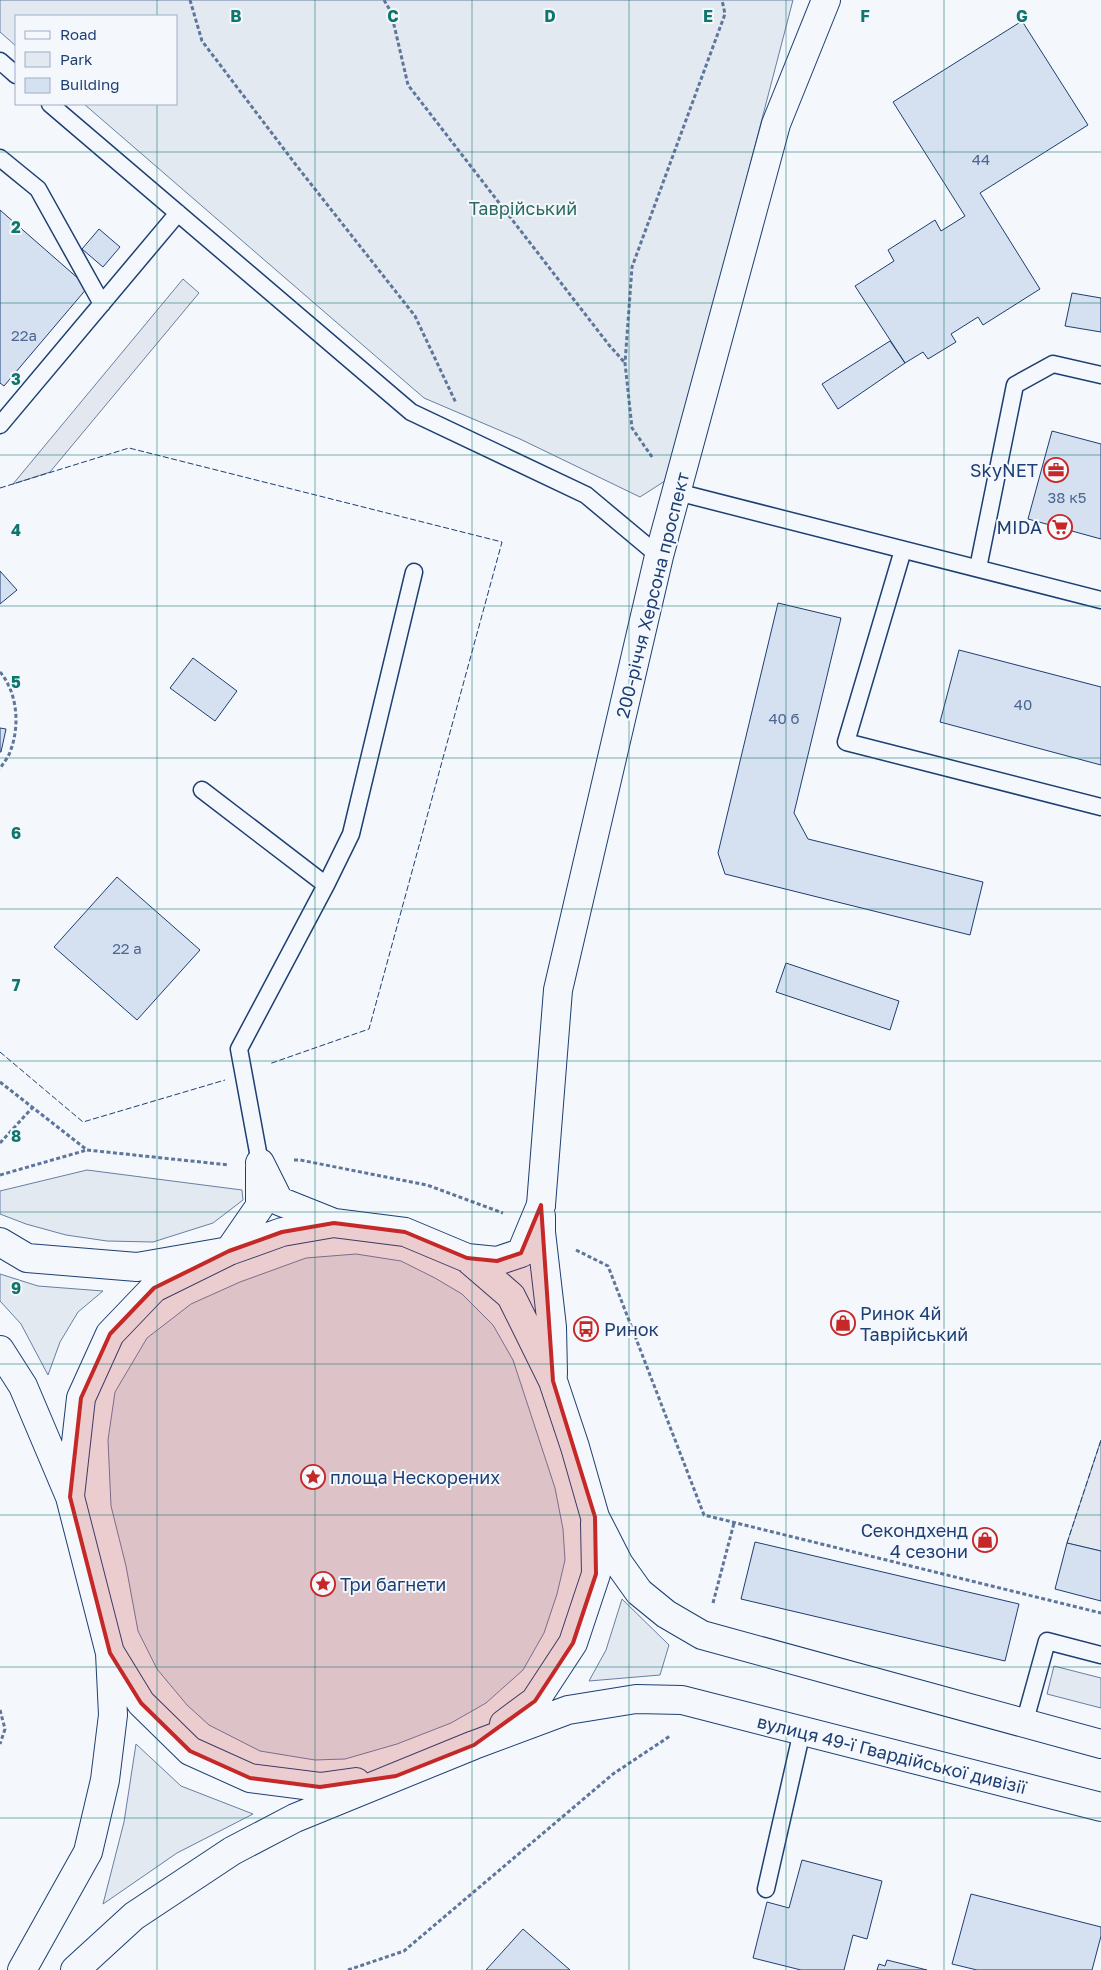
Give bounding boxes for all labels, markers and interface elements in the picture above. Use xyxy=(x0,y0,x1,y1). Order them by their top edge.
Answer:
text: B xyxy=(230,6,242,26)
text: C xyxy=(387,6,399,26)
text: D xyxy=(544,6,556,26)
text: E xyxy=(703,6,713,26)
text: F xyxy=(860,6,870,26)
text: G xyxy=(1016,6,1028,26)
legend xyxy=(15,15,178,105)
text: Road xyxy=(60,25,97,43)
text: Park xyxy=(60,50,93,68)
text: Building xyxy=(60,75,120,93)
house number: 44 xyxy=(972,150,990,168)
park label: Таврійський xyxy=(469,197,577,219)
text: 2 xyxy=(11,217,21,237)
house number: 22а xyxy=(11,326,37,344)
text: 3 xyxy=(11,369,21,389)
office icon: SkyNET xyxy=(1043,457,1069,483)
place label: SkyNET xyxy=(970,459,1038,481)
street label: 200-річчя Херсона проспект xyxy=(611,470,693,720)
house number: 38 к5 xyxy=(1047,488,1087,506)
supermarket icon: MIDA xyxy=(1047,514,1073,540)
place label: MIDA xyxy=(997,516,1042,538)
text: 4 xyxy=(11,520,21,540)
text: 5 xyxy=(11,672,21,692)
house number: 40 xyxy=(1014,695,1032,713)
house number: 40 б xyxy=(768,709,800,727)
text: 6 xyxy=(11,823,21,843)
house number: 22 а xyxy=(112,939,142,957)
text: 7 xyxy=(12,975,21,995)
text: 8 xyxy=(11,1126,21,1146)
text: 9 xyxy=(11,1278,21,1298)
place label: Ринок 4й Таврійський xyxy=(860,1302,968,1345)
shop icon: Ринок 4й Таврійський xyxy=(830,1310,856,1336)
bus stop icon: Ринок xyxy=(573,1316,599,1342)
place label: Ринок xyxy=(604,1318,659,1340)
place icon: площа Нескорених xyxy=(300,1464,326,1490)
place label: площа Нескорених xyxy=(330,1466,500,1488)
place label: Секондхенд 4 сезони xyxy=(861,1519,968,1562)
shop icon: Секондхенд 4 сезони xyxy=(972,1527,998,1553)
place icon: Три багнети xyxy=(310,1571,336,1597)
place label: Три багнети xyxy=(340,1573,446,1595)
street label: вулиця 49-ї Гвардійської дивізії xyxy=(755,1710,1030,1798)

